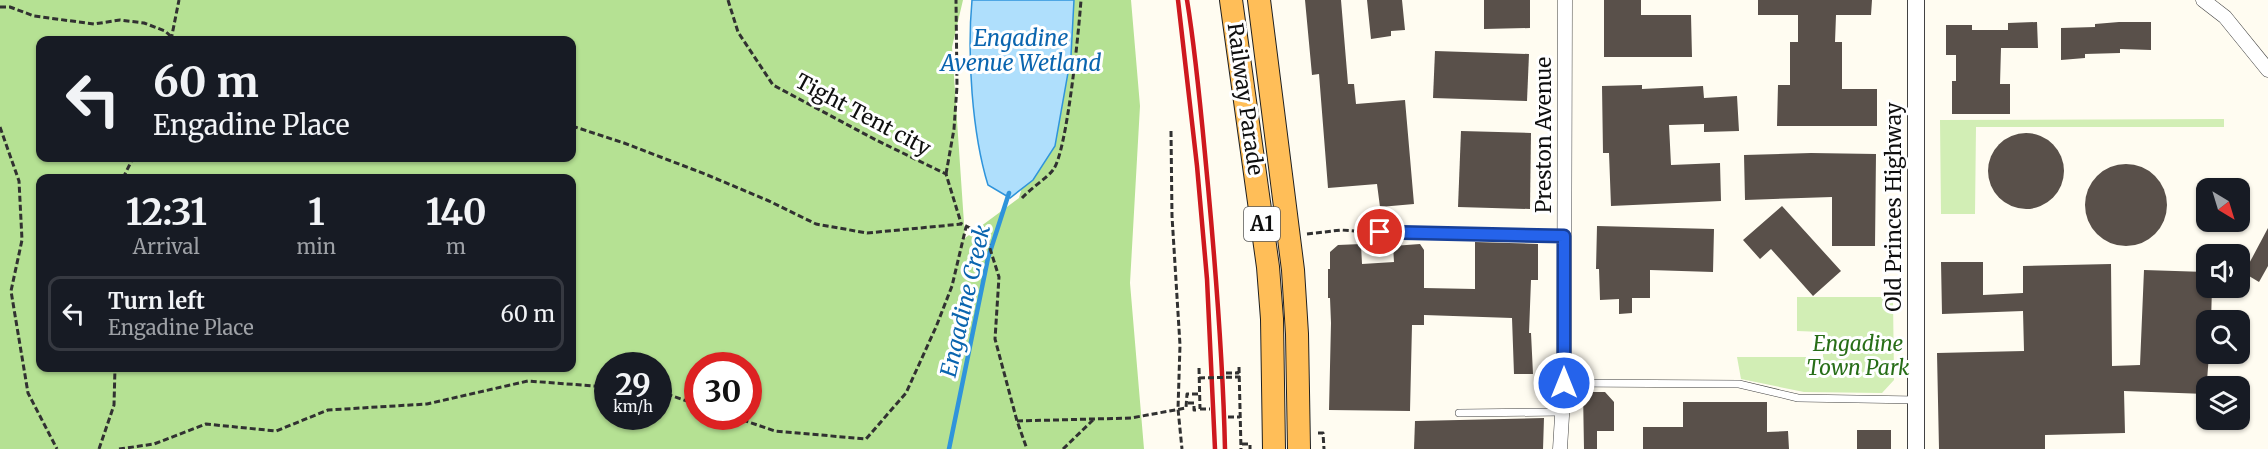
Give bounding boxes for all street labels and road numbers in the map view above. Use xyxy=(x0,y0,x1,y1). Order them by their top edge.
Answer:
street label: Railway Parade xyxy=(1221,21,1270,177)
street label: Preston Avenue xyxy=(1530,57,1557,213)
street label: Tight Tent city xyxy=(791,68,936,162)
street label: Old Princes Highway xyxy=(1880,101,1907,312)
road number: A1 xyxy=(1244,207,1280,241)

